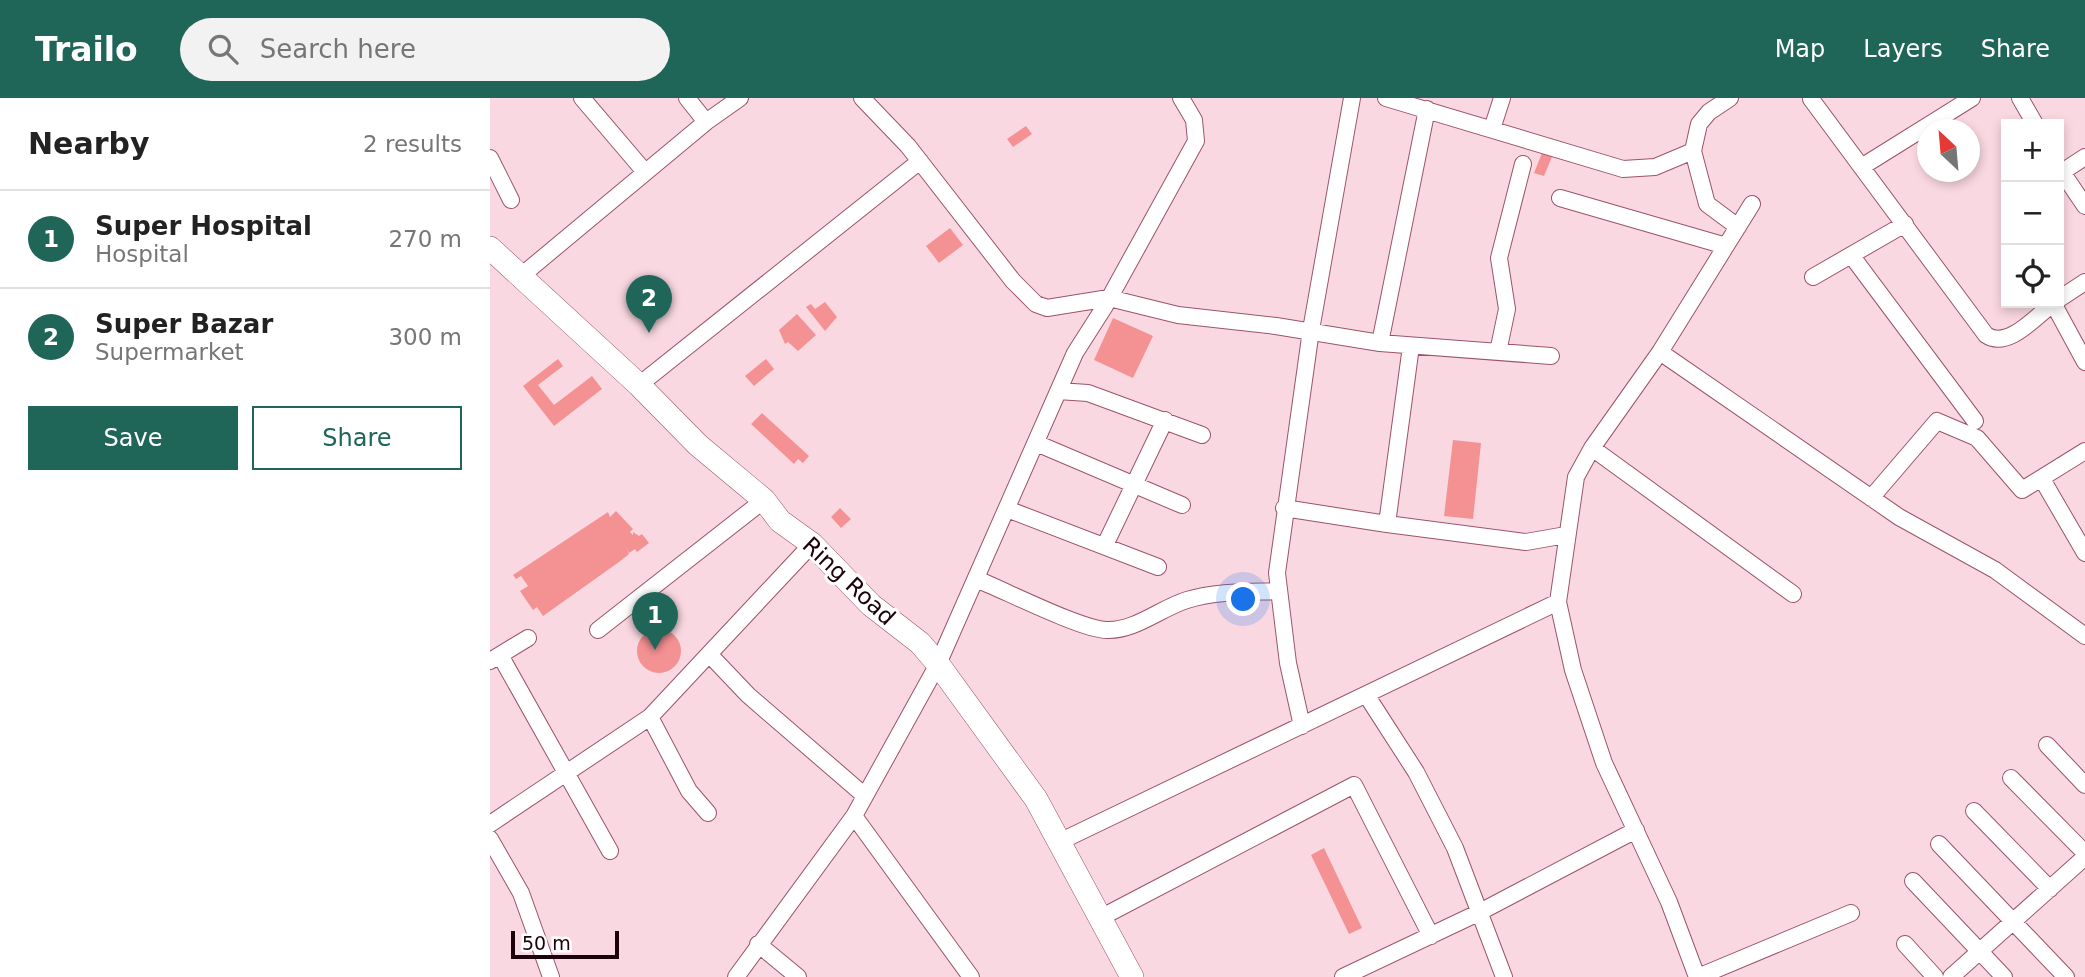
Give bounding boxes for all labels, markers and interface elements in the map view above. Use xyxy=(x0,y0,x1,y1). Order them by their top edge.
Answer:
search box xyxy=(180,18,670,81)
text: Trailo xyxy=(35,30,138,69)
icon: search xyxy=(204,30,242,68)
text: Search here xyxy=(260,34,416,64)
text: Map xyxy=(1775,35,1825,63)
text: Layers xyxy=(1863,35,1943,63)
text: Share xyxy=(1981,35,2050,63)
north arrow xyxy=(1917,119,1980,182)
map controls xyxy=(2001,119,2064,308)
button: + xyxy=(2001,119,2064,182)
text: Nearby xyxy=(28,126,150,161)
text: 2 results xyxy=(363,131,462,157)
button: − xyxy=(2001,182,2064,245)
text: Super Hospital xyxy=(95,211,312,241)
text: 1 xyxy=(43,226,59,252)
text: 270 m xyxy=(388,226,462,252)
text: Hospital xyxy=(95,241,189,267)
button: locate xyxy=(2001,245,2064,308)
pin: 2 xyxy=(626,275,672,333)
text: Super Bazar xyxy=(95,309,273,339)
text: 2 xyxy=(43,324,59,350)
text: 300 m xyxy=(388,324,462,350)
text: Supermarket xyxy=(95,339,244,365)
button: Save xyxy=(28,406,238,470)
button: Share xyxy=(252,406,462,470)
street label: Ring Road xyxy=(798,532,900,630)
your location xyxy=(1226,582,1260,616)
pin: 1 xyxy=(632,592,678,650)
scale bar xyxy=(511,928,620,960)
text: 50 m xyxy=(522,932,571,954)

